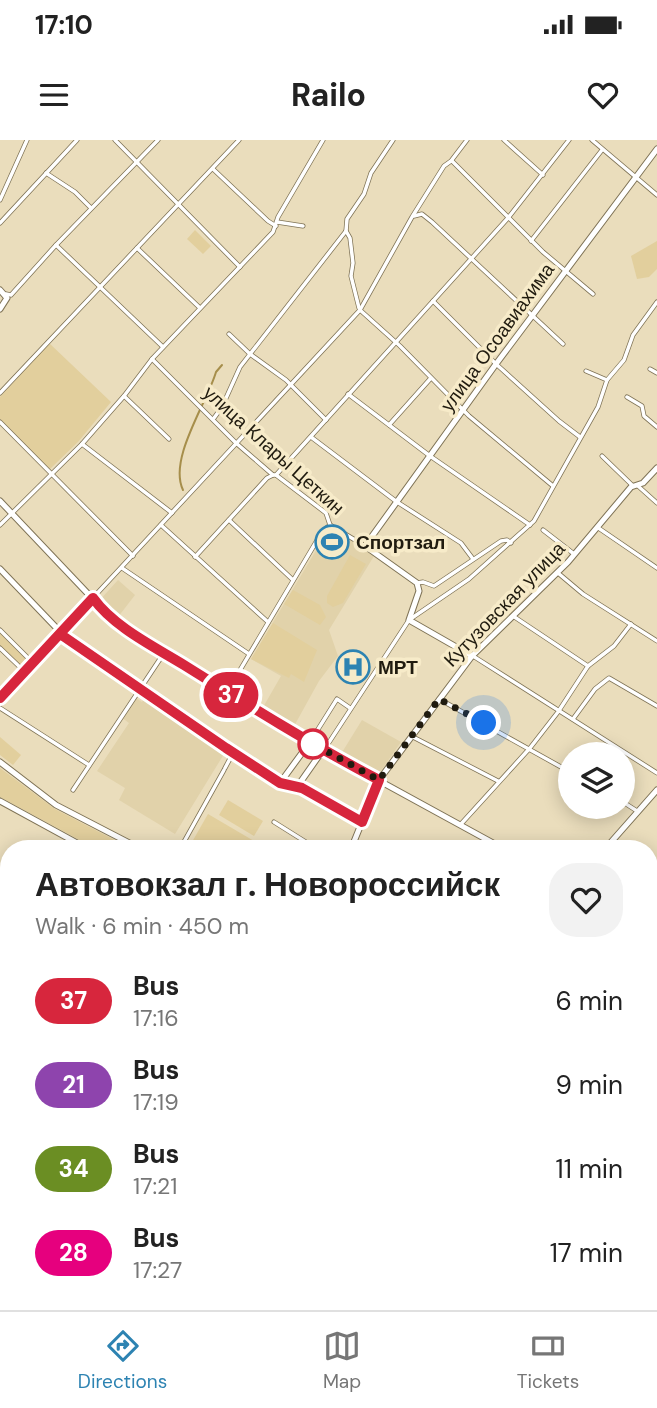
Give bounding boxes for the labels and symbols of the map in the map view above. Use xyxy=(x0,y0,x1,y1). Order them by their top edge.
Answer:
street label: улица Осоавиахима xyxy=(435,258,560,417)
street label: улица Клары Цеткин xyxy=(198,380,349,520)
sports icon: Спортзал xyxy=(313,523,351,561)
place label: Спортзал xyxy=(356,530,445,555)
street label: Кутузовская улица xyxy=(438,536,571,672)
hospital icon: МРТ xyxy=(334,648,372,686)
place label: МРТ xyxy=(378,655,418,680)
line badge: 37 xyxy=(200,672,262,718)
your location xyxy=(466,705,501,740)
unlabelled marker xyxy=(298,729,328,759)

